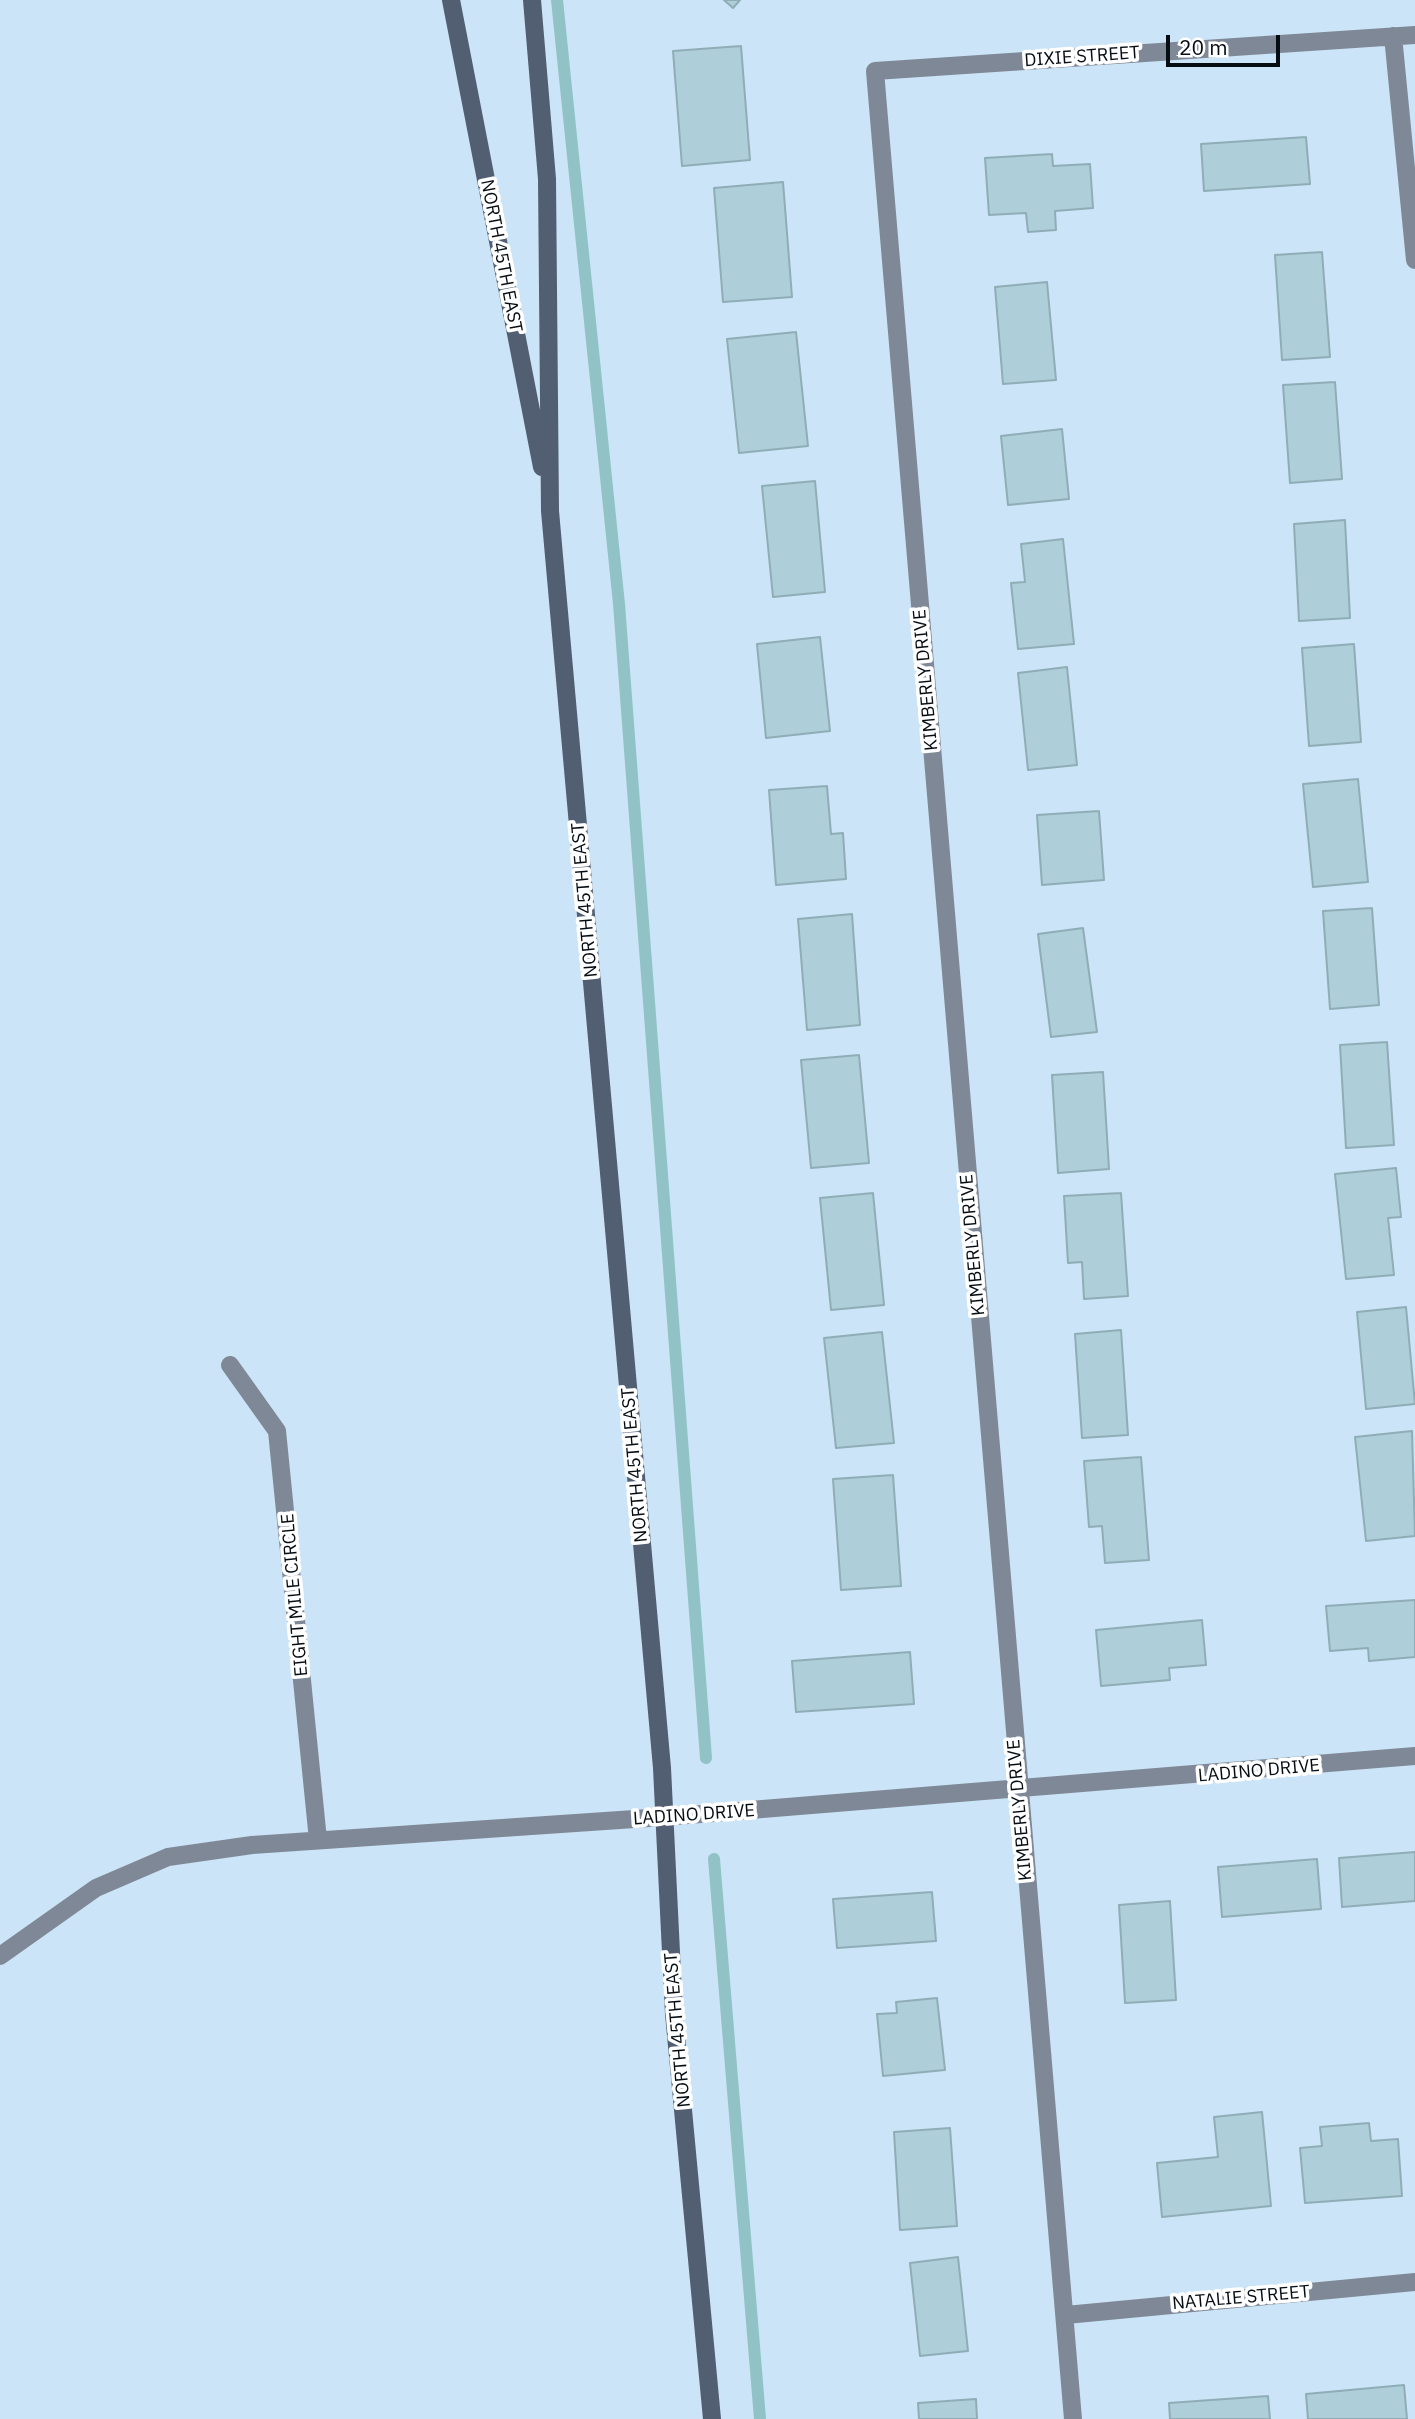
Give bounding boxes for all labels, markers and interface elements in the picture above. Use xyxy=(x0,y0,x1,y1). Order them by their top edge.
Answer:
scale bar xyxy=(1170,21,1284,65)
text: 20 m xyxy=(1179,33,1228,61)
street label: DIXIE STREET xyxy=(1024,42,1140,72)
street label: NORTH 45TH EAST xyxy=(476,178,526,334)
street label: KIMBERLY DRIVE xyxy=(909,608,943,752)
street label: NORTH 45TH EAST xyxy=(567,822,603,978)
street label: KIMBERLY DRIVE xyxy=(956,1173,990,1317)
street label: NORTH 45TH EAST xyxy=(617,1387,653,1543)
street label: EIGHT MILE CIRCLE xyxy=(277,1513,313,1677)
street label: KIMBERLY DRIVE xyxy=(1003,1738,1037,1882)
street label: LADINO DRIVE xyxy=(1197,1755,1321,1787)
street label: LADINO DRIVE xyxy=(632,1800,756,1830)
street label: NORTH 45TH EAST xyxy=(660,1952,696,2108)
street label: NATALIE STREET xyxy=(1171,2281,1311,2315)

